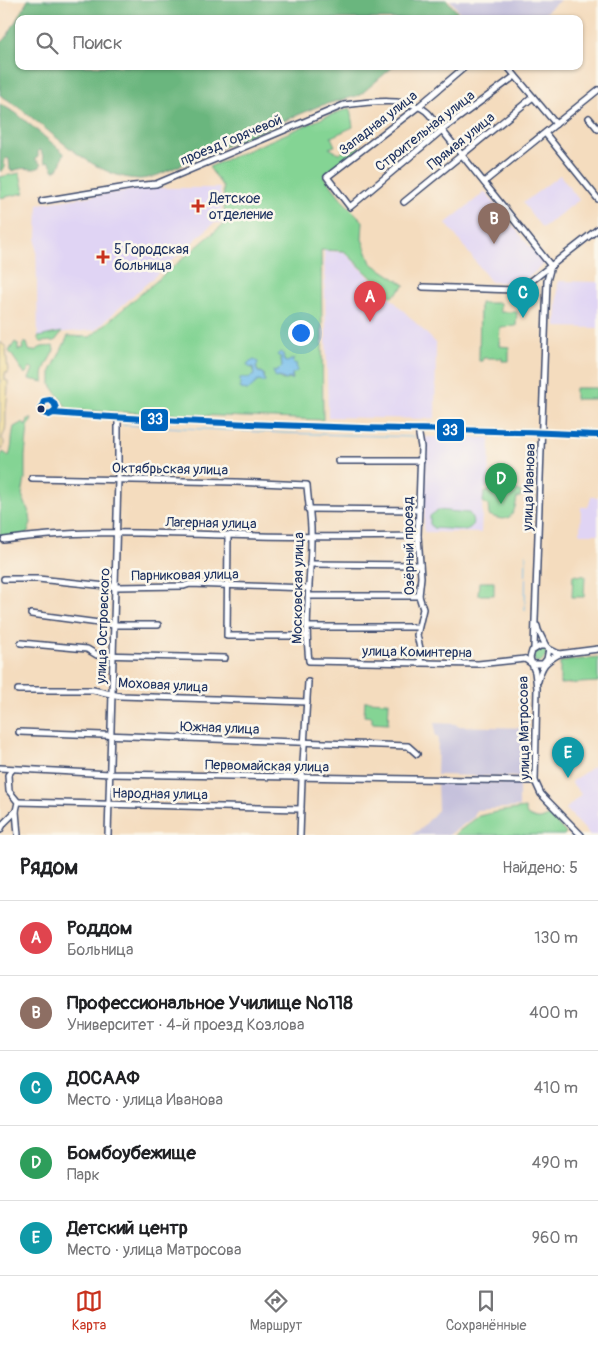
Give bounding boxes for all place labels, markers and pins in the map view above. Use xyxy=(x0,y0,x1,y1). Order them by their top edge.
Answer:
place label: Детское отделение xyxy=(208,190,273,223)
marker: Детское отделение xyxy=(191,199,205,213)
pin: B xyxy=(478,203,510,244)
place label: 5 Городская больница xyxy=(114,241,189,274)
marker: 5 Городская больница xyxy=(96,250,110,264)
pin: C xyxy=(507,277,539,318)
pin: A xyxy=(354,281,386,322)
unlabelled marker xyxy=(36,404,46,414)
pin: D xyxy=(485,463,517,504)
pin: E xyxy=(552,737,584,778)

